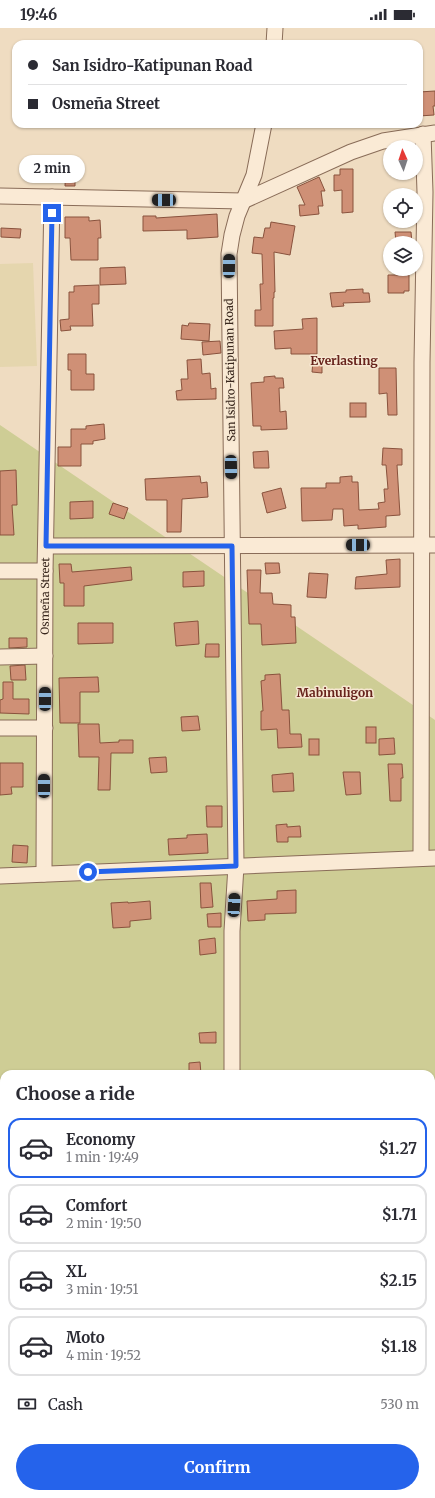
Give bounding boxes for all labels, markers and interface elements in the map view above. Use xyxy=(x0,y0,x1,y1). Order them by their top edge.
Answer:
text: 19:46 xyxy=(20,5,57,24)
text: San Isidro-Katipunan Road xyxy=(52,56,253,75)
text: Osmeña Street xyxy=(52,94,160,113)
north arrow xyxy=(383,140,423,180)
map controls xyxy=(383,140,423,276)
callout: 2 min xyxy=(19,155,85,183)
text: 2 min xyxy=(33,160,71,177)
button: locate xyxy=(383,188,423,228)
car xyxy=(152,194,176,206)
route end xyxy=(43,204,61,222)
button: layers xyxy=(383,236,423,276)
car xyxy=(223,254,235,278)
street label: San Isidro-Katipunan Road xyxy=(222,298,238,442)
district label: Everlasting xyxy=(310,353,378,368)
car xyxy=(225,455,237,479)
car xyxy=(346,539,370,551)
street label: Osmeña Street xyxy=(38,556,52,635)
district label: Mabinuligon xyxy=(297,685,373,700)
car xyxy=(39,687,51,711)
car xyxy=(38,774,50,798)
route start xyxy=(79,863,97,881)
car xyxy=(227,893,241,917)
text: Choose a ride xyxy=(16,1082,135,1105)
icon: car xyxy=(18,1130,54,1166)
text: Economy xyxy=(66,1130,135,1149)
text: $1.27 xyxy=(379,1139,417,1158)
text: 1 min · 19:49 xyxy=(66,1149,139,1166)
icon: car xyxy=(18,1196,54,1232)
text: Comfort xyxy=(66,1196,127,1215)
text: $1.71 xyxy=(382,1205,417,1224)
text: 2 min · 19:50 xyxy=(66,1215,142,1232)
icon: car xyxy=(18,1262,54,1298)
text: XL xyxy=(66,1262,87,1281)
text: $2.15 xyxy=(379,1271,417,1290)
text: 3 min · 19:51 xyxy=(66,1281,138,1298)
icon: car xyxy=(18,1328,54,1364)
text: Moto xyxy=(66,1328,105,1347)
text: $1.18 xyxy=(381,1337,417,1356)
text: 4 min · 19:52 xyxy=(66,1347,141,1364)
icon: cash xyxy=(16,1393,38,1415)
text: Cash xyxy=(48,1395,83,1414)
text: 530 m xyxy=(380,1396,419,1413)
button: Confirm xyxy=(16,1444,419,1490)

